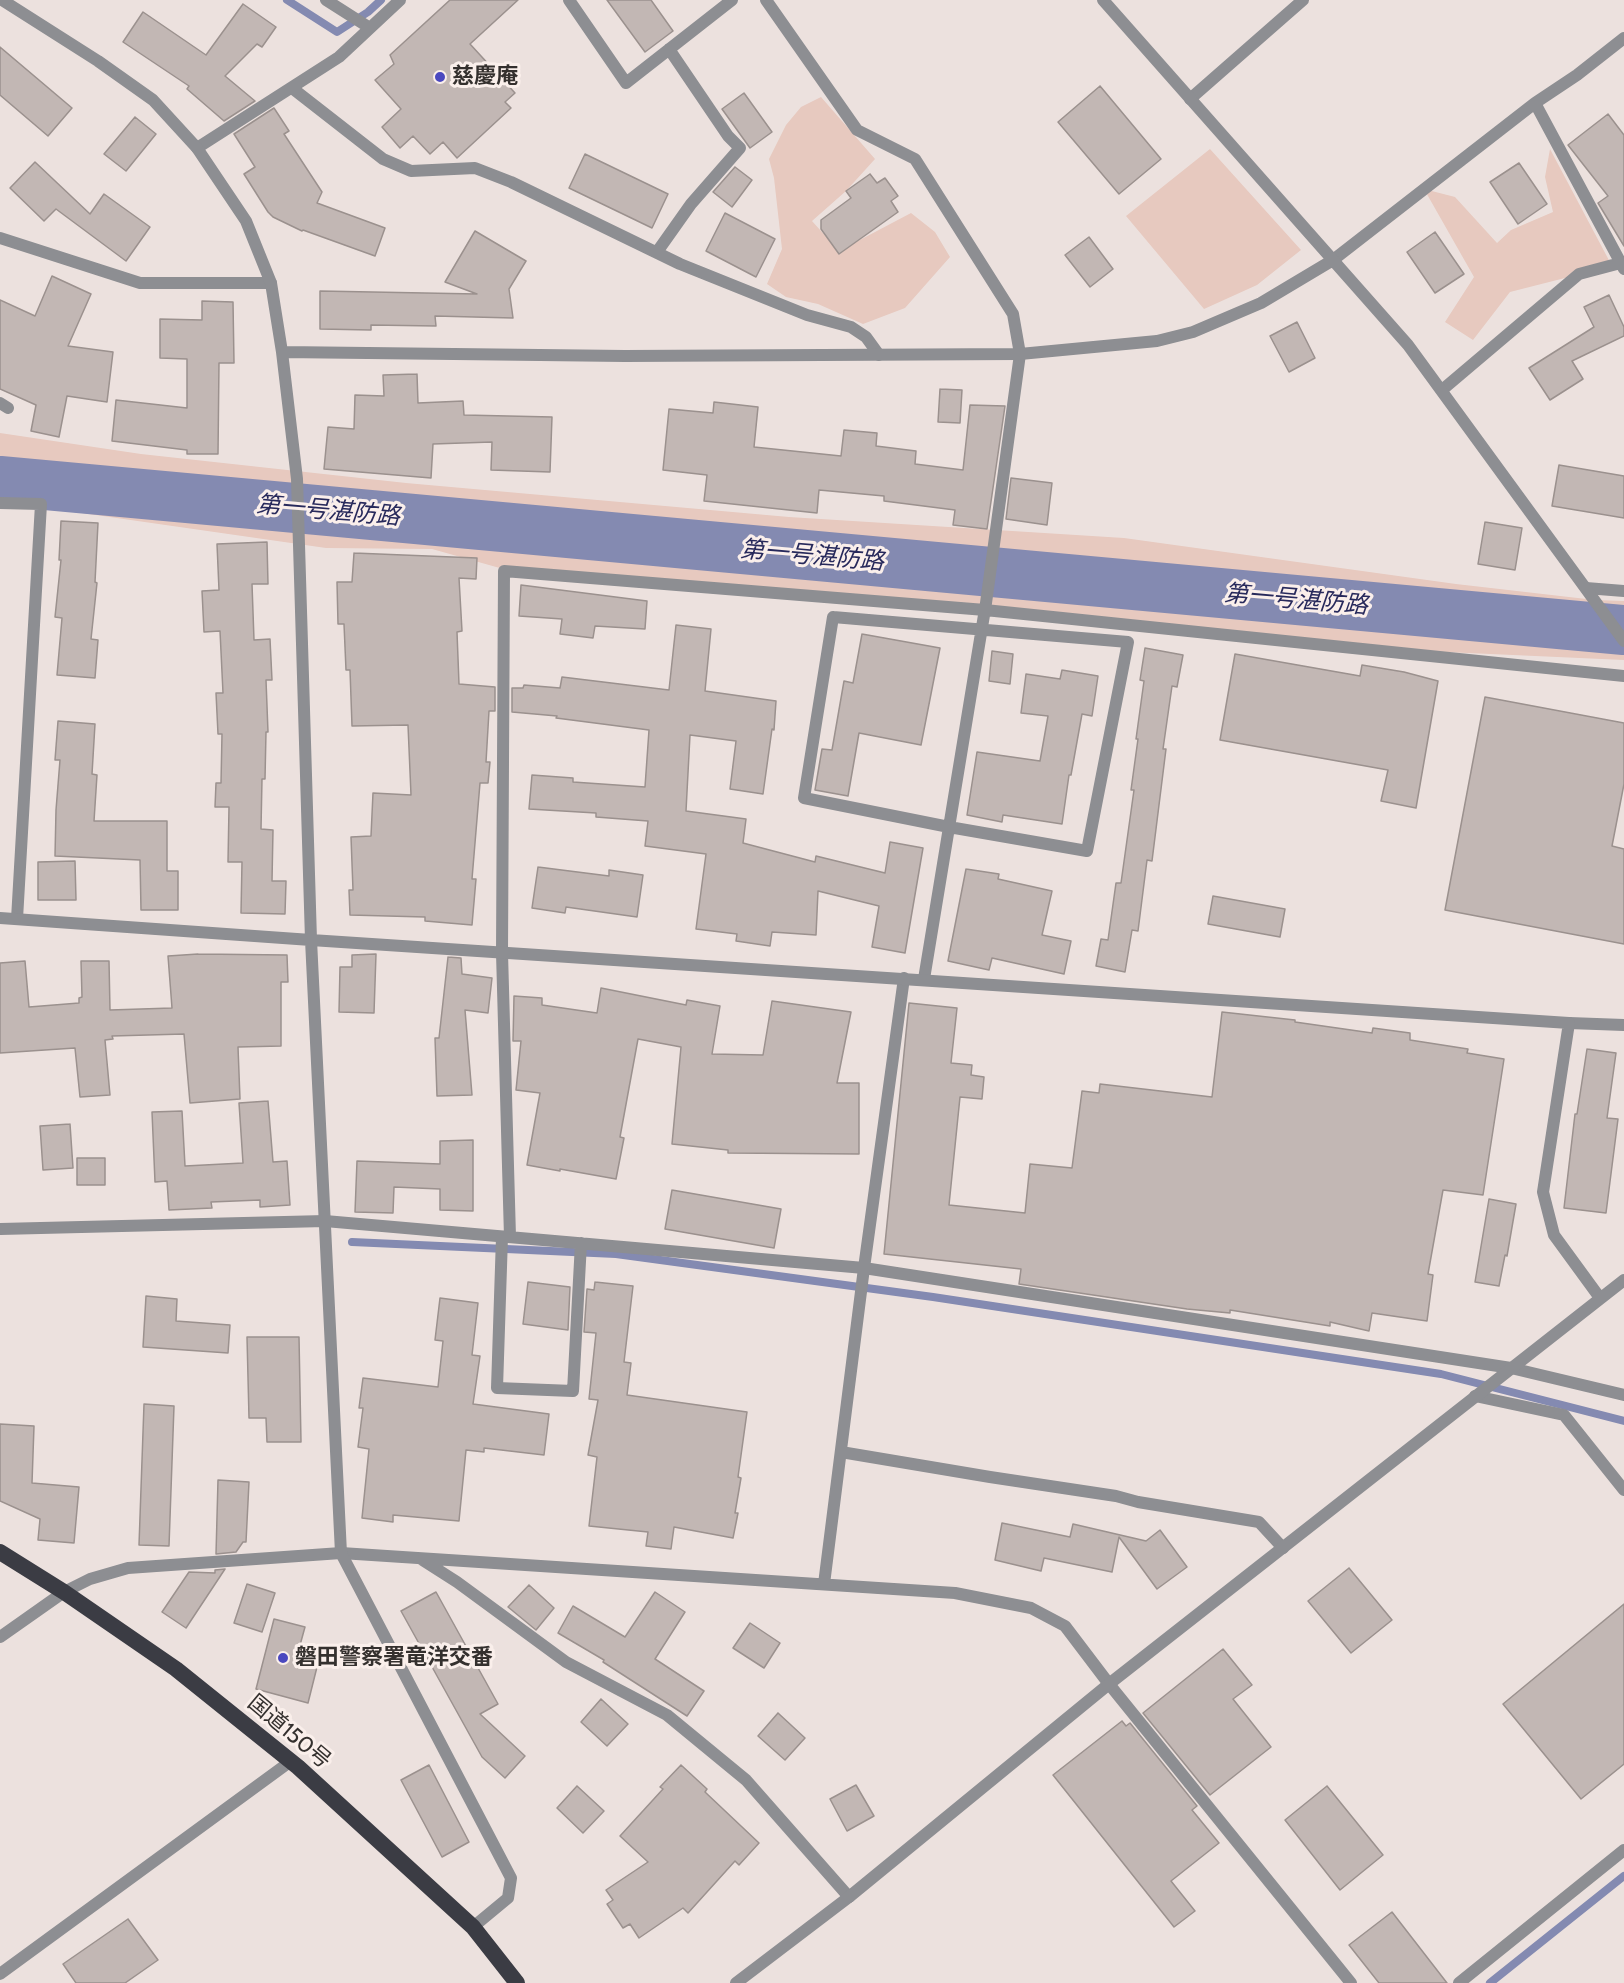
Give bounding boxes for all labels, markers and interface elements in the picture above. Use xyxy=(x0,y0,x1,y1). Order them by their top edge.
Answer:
place label: 慈慶庵 xyxy=(452,64,518,90)
marker: 慈慶庵 xyxy=(433,70,447,84)
water label: 第一号湛防路 xyxy=(255,490,401,532)
water label: 第一号湛防路 xyxy=(739,535,885,577)
water label: 第一号湛防路 xyxy=(1223,579,1369,621)
place label: 磐田警察署竜洋交番 xyxy=(295,1645,493,1671)
marker: 磐田警察署竜洋交番 xyxy=(276,1651,290,1665)
street label: 国道150号 xyxy=(242,1690,336,1774)

